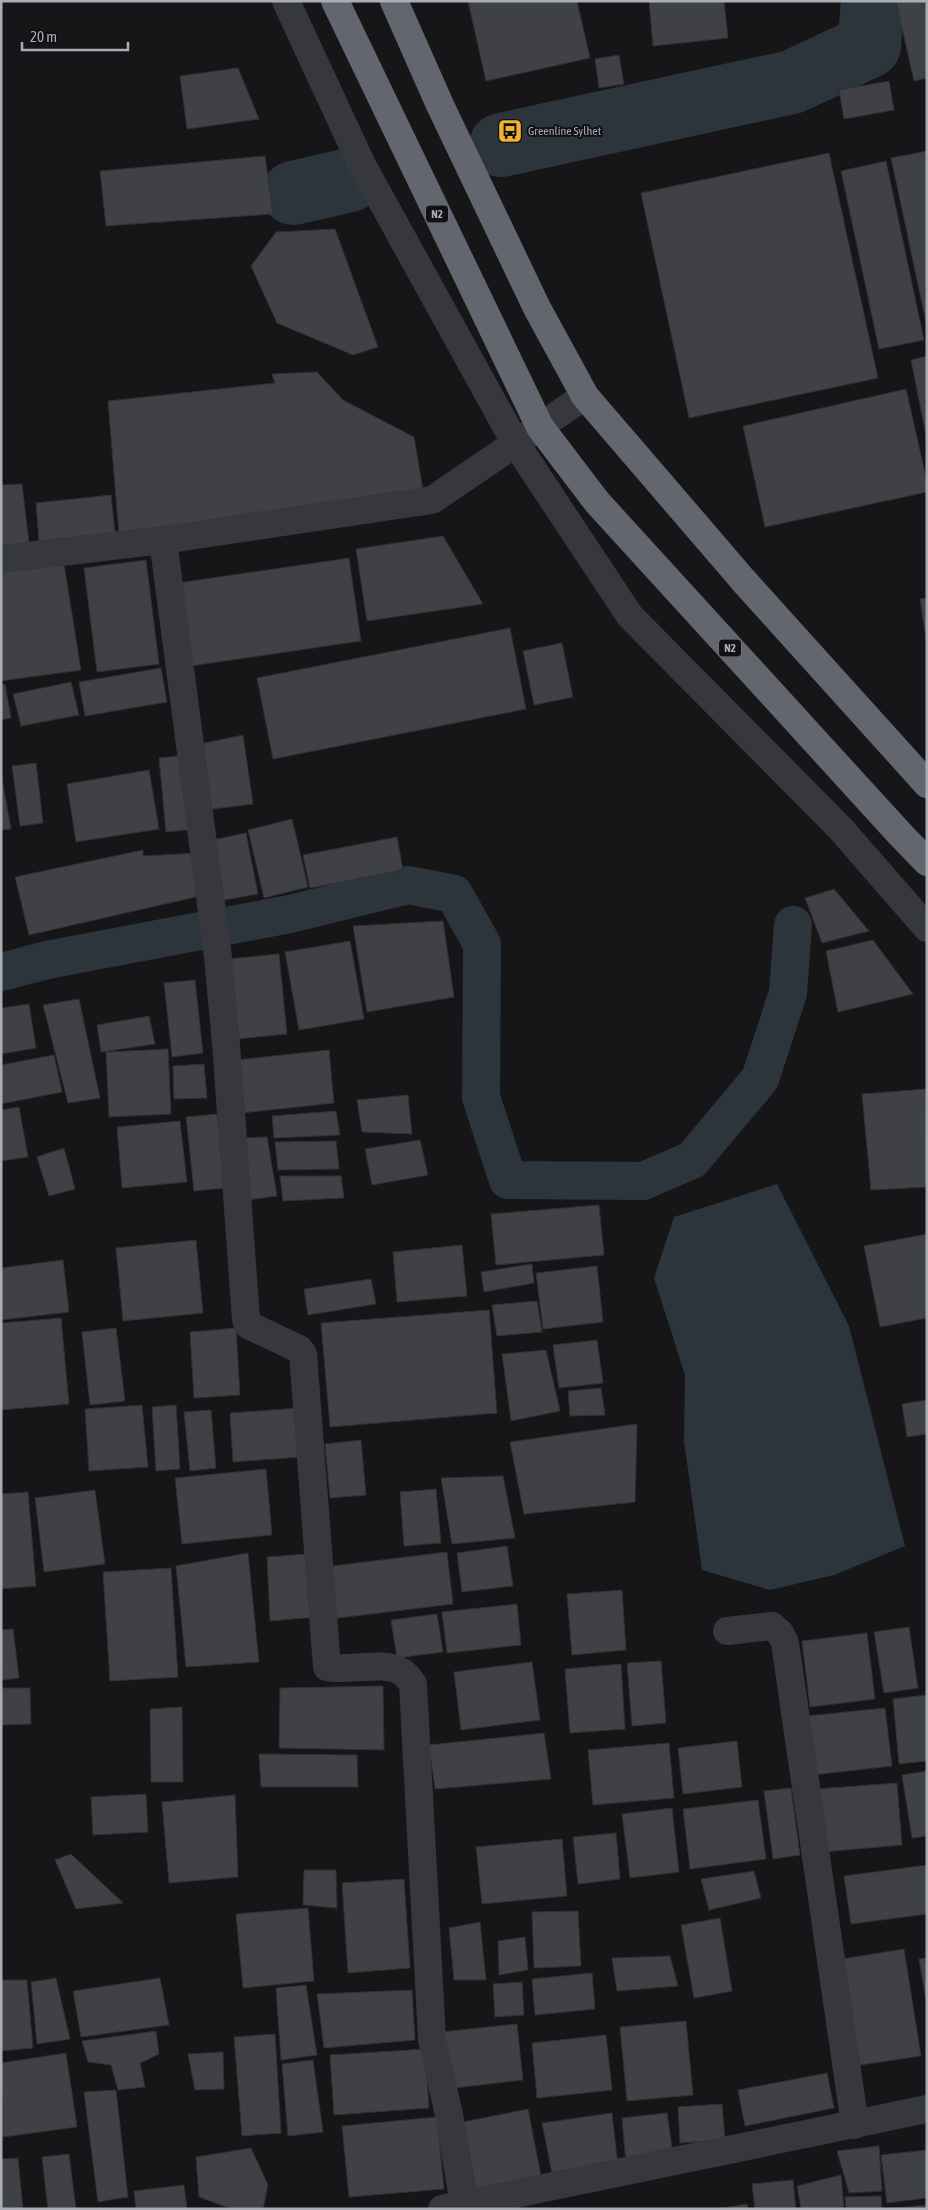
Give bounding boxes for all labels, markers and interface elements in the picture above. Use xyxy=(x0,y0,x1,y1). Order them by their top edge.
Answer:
scale bar xyxy=(22,20,129,52)
text: 20 m xyxy=(30,28,57,45)
bus stop icon: Greenline Sylhet xyxy=(497,118,523,144)
place label: Greenline Sylhet xyxy=(528,124,602,138)
road number: N2 xyxy=(426,205,448,222)
road number: N2 xyxy=(719,640,741,656)

